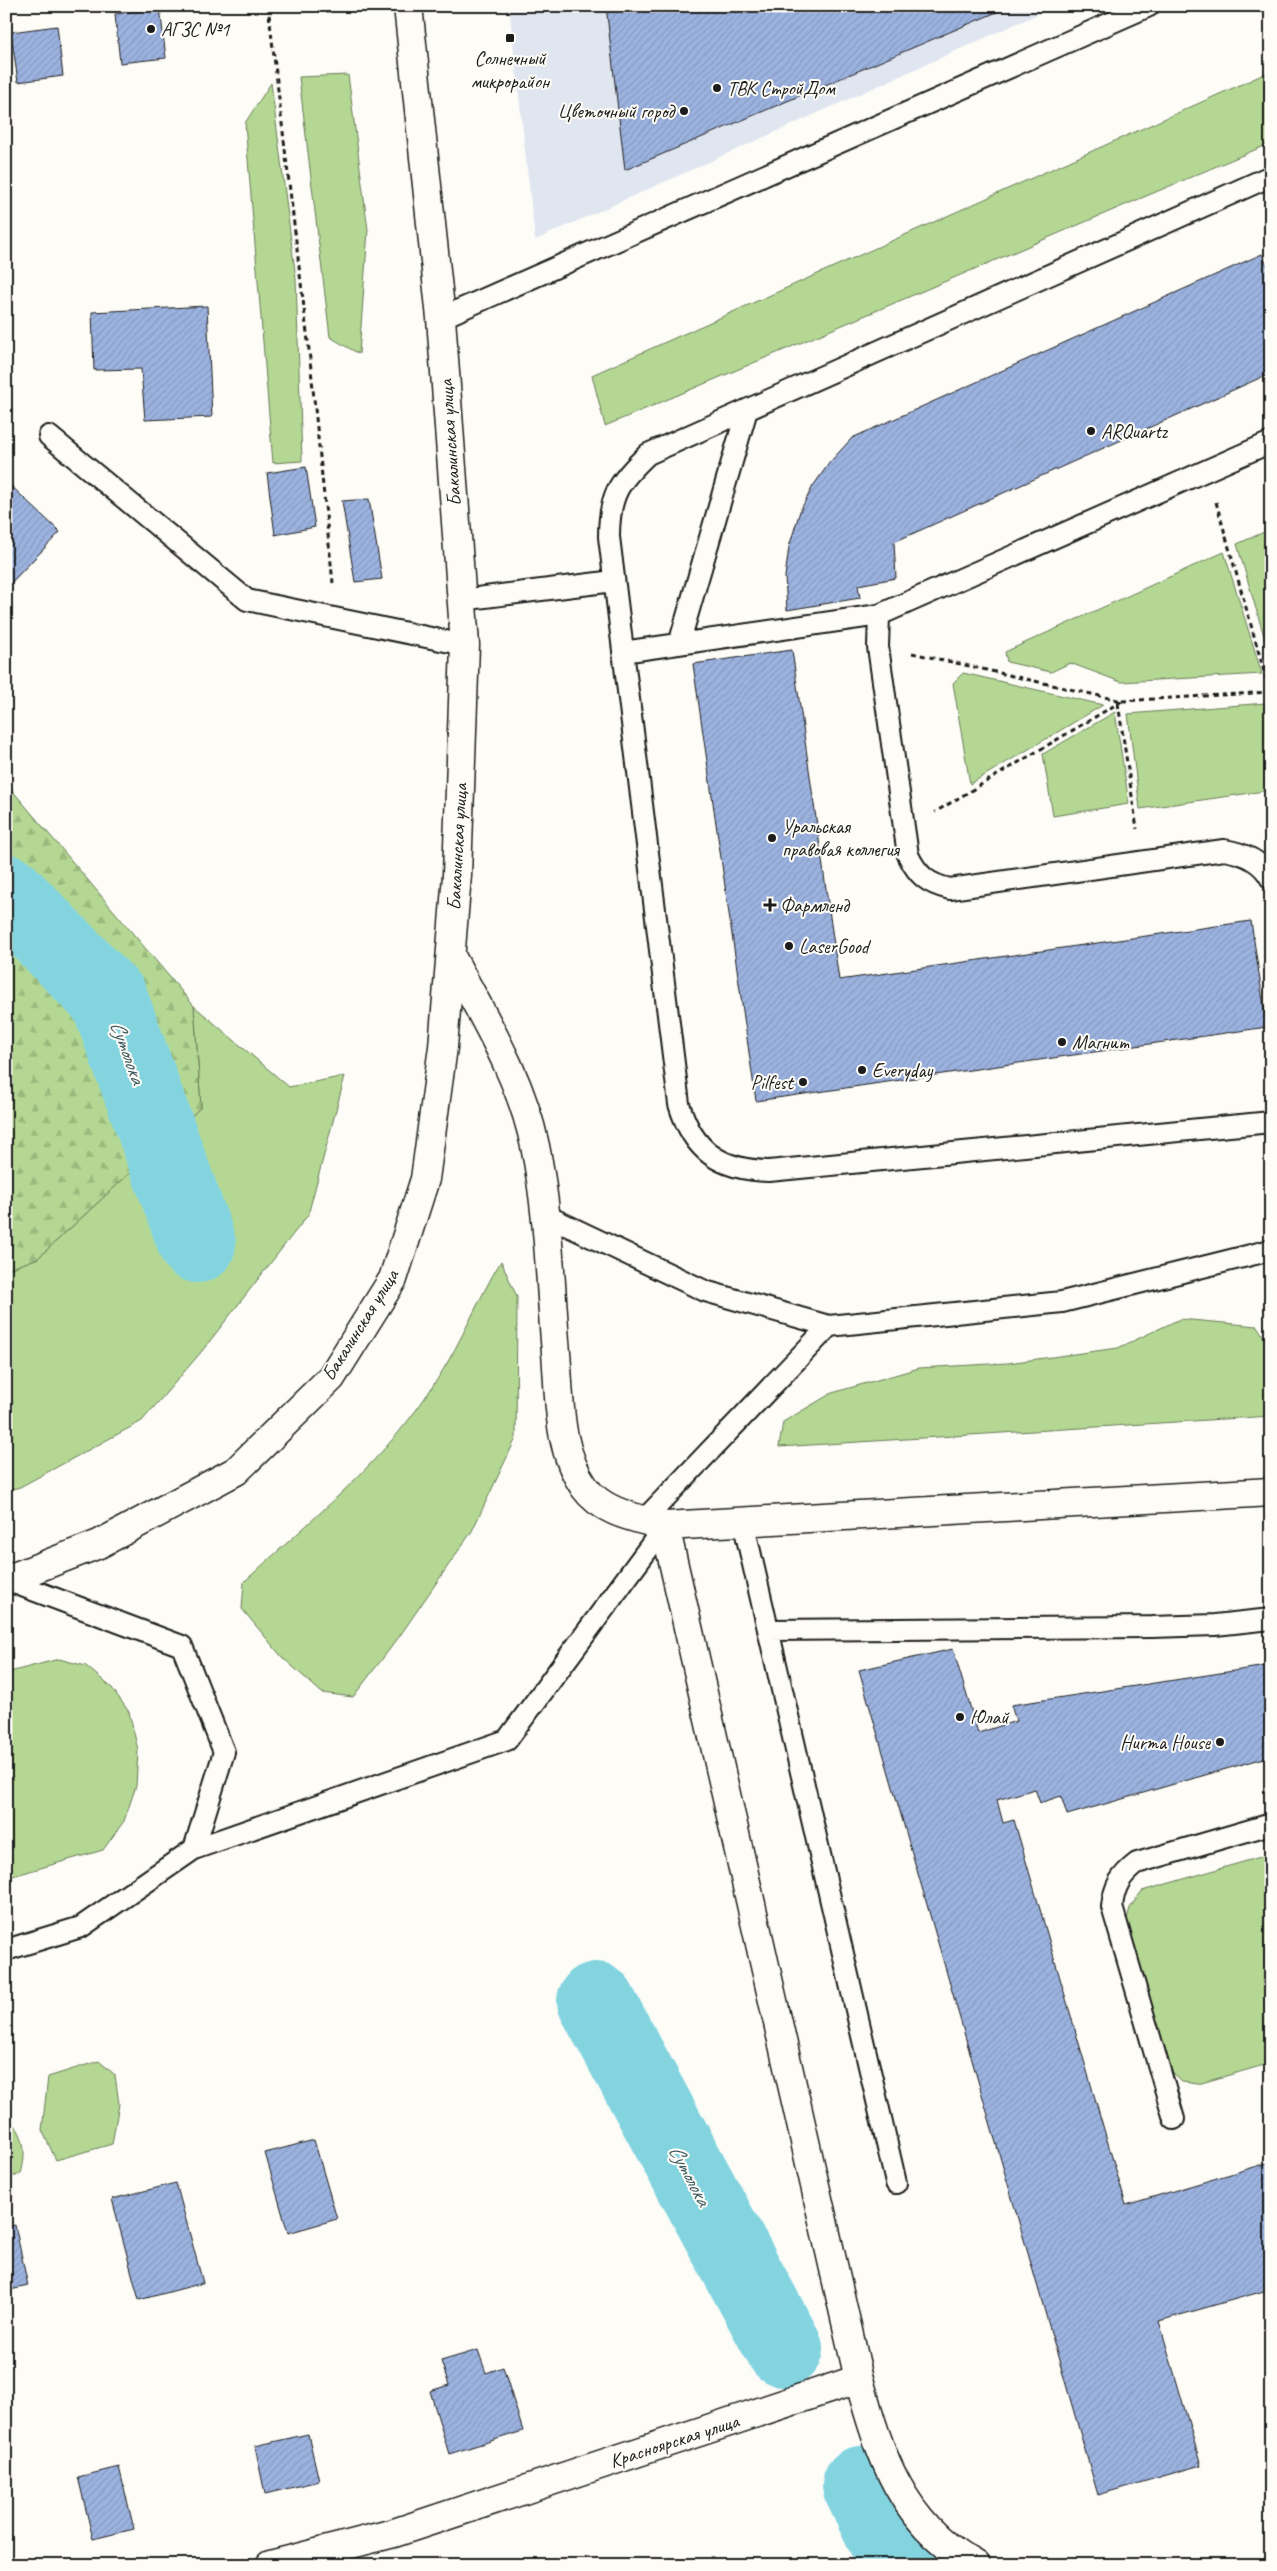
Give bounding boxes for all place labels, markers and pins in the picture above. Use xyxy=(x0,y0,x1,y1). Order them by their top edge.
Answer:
place label: АГЗС №1 xyxy=(161,17,231,42)
marker: АГЗС №1 xyxy=(145,23,157,35)
marker: Солнечный микрорайон xyxy=(504,32,516,44)
place label: Солнечный микрорайон xyxy=(471,46,551,94)
place label: ТВК СтройДом xyxy=(727,76,836,101)
marker: ТВК СтройДом xyxy=(711,82,723,94)
place label: Цветочный город xyxy=(558,99,676,124)
marker: Цветочный город xyxy=(678,105,690,117)
place label: ARQuartz xyxy=(1101,419,1169,444)
marker: ARQuartz xyxy=(1085,425,1097,437)
place label: Уральская правовая коллегия xyxy=(782,814,901,862)
marker: Уральская правовая коллегия xyxy=(766,832,778,844)
place label: Фармленд xyxy=(780,893,850,918)
marker: Фармленд xyxy=(764,899,776,911)
place label: LaserGood xyxy=(799,934,872,959)
marker: LaserGood xyxy=(783,940,795,952)
place label: Магнит xyxy=(1072,1030,1130,1055)
marker: Магнит xyxy=(1056,1036,1068,1048)
place label: Everyday xyxy=(872,1058,933,1083)
marker: Everyday xyxy=(856,1064,868,1076)
place label: Pilfest xyxy=(751,1070,795,1095)
marker: Pilfest xyxy=(797,1076,809,1088)
place label: Юлай xyxy=(970,1705,1010,1730)
marker: Юлай xyxy=(954,1711,966,1723)
place label: Hurma House xyxy=(1120,1730,1211,1755)
marker: Hurma House xyxy=(1214,1736,1226,1748)

